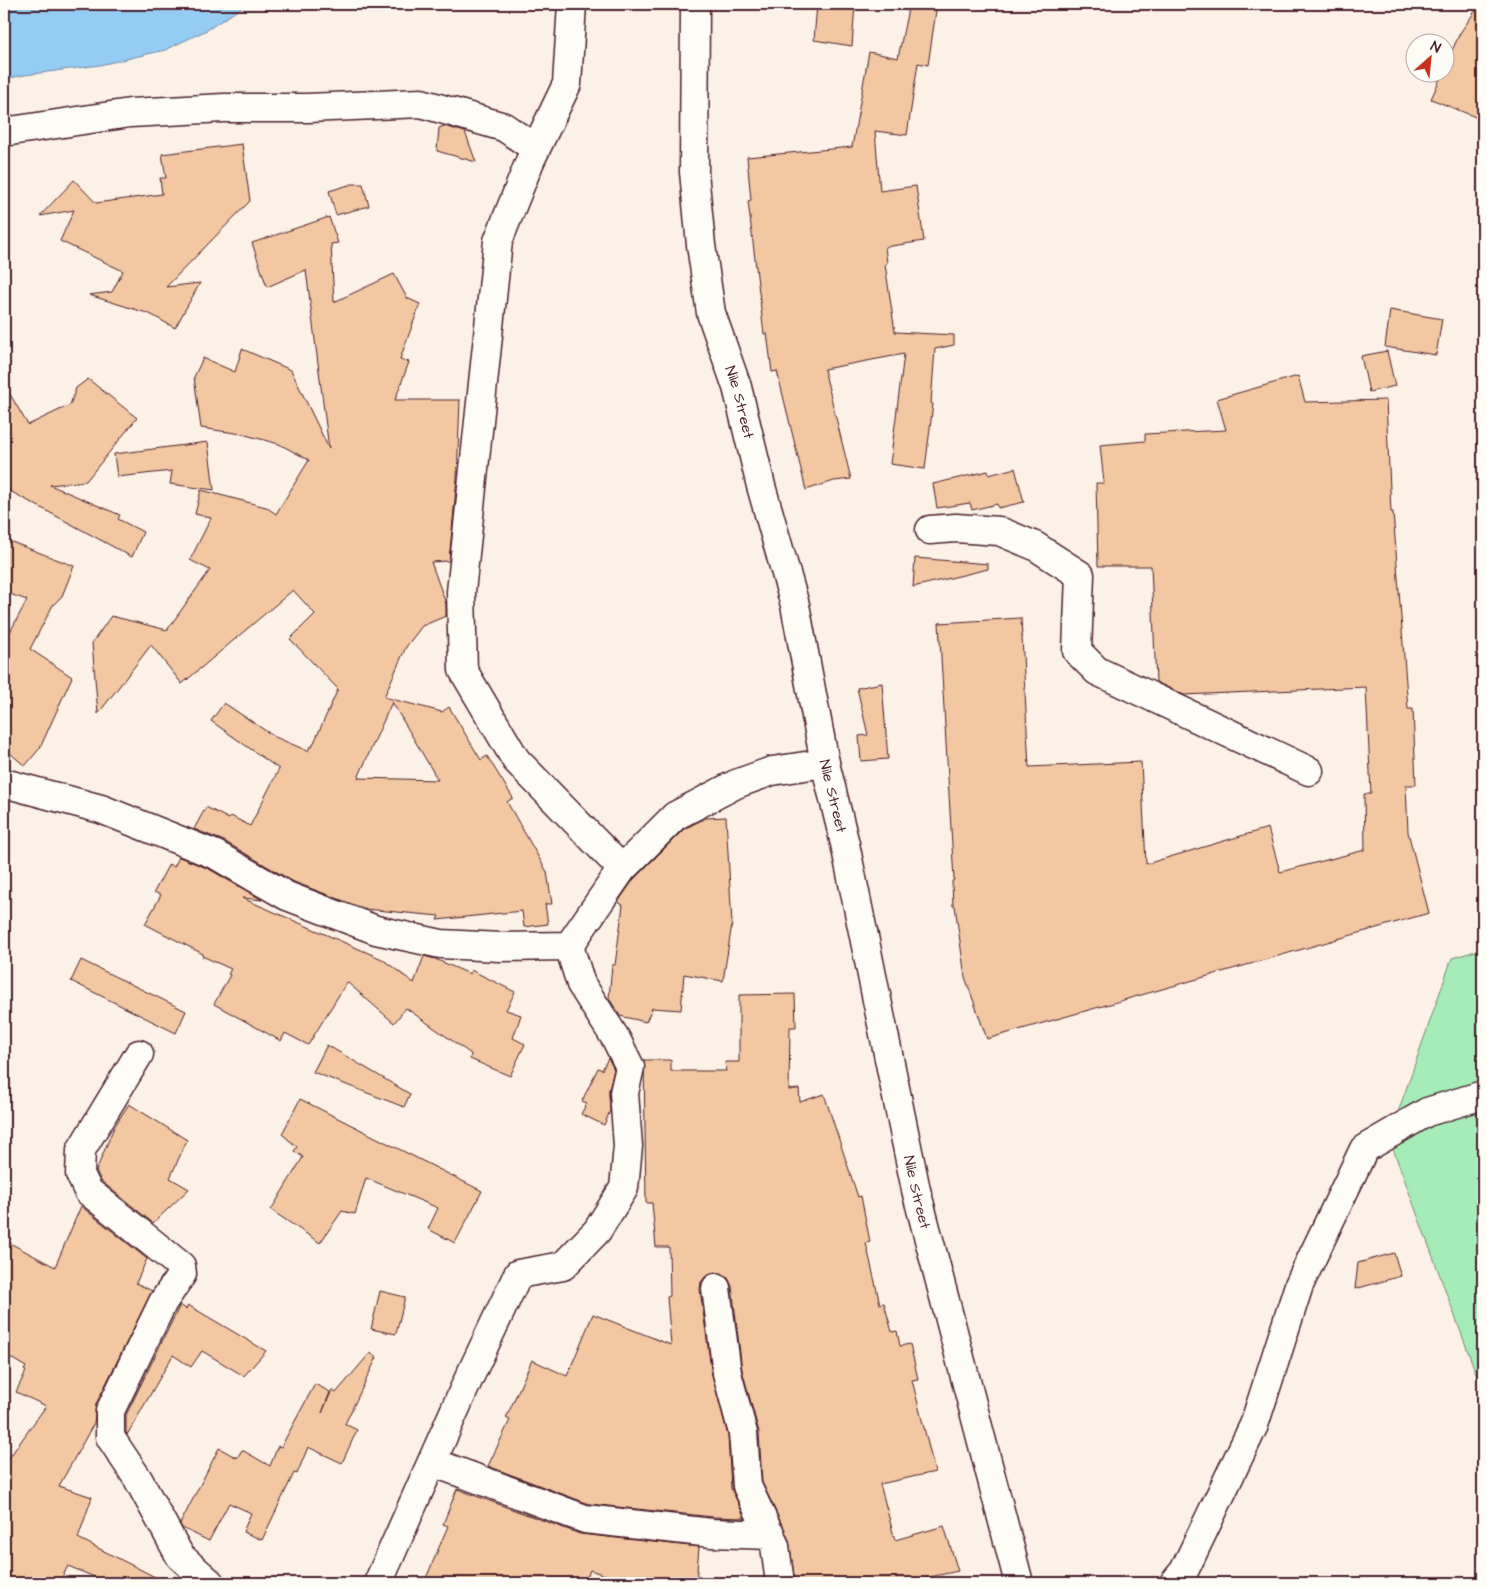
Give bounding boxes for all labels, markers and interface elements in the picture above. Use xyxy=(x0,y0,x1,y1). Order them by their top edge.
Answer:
north arrow xyxy=(1404,32,1454,82)
text: N xyxy=(1427,36,1444,58)
street label: Nile Street xyxy=(719,363,759,441)
street label: Nile Street xyxy=(814,757,852,835)
street label: Nile Street xyxy=(898,1154,936,1231)

